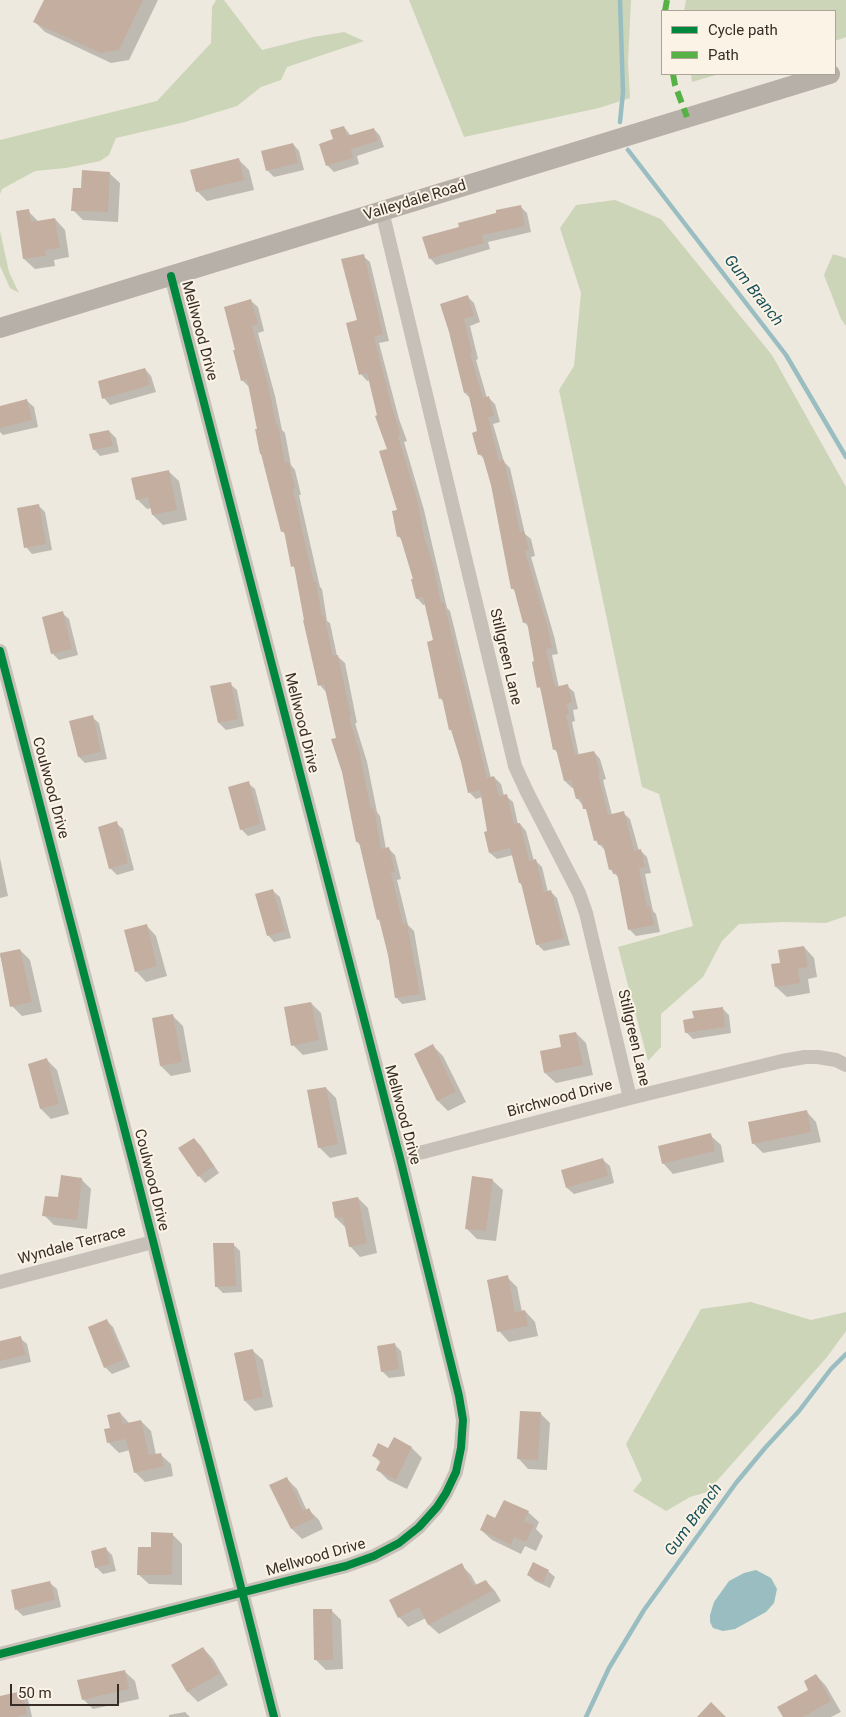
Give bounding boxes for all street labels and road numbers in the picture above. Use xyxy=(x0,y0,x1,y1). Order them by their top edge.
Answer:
street label: Valleydale Road xyxy=(362,177,468,225)
street label: Mellwood Drive xyxy=(177,279,221,383)
street label: Stillgreen Lane xyxy=(485,607,525,707)
street label: Mellwood Drive xyxy=(280,671,322,775)
street label: Coulwood Drive xyxy=(28,735,72,841)
street label: Stillgreen Lane xyxy=(613,988,653,1088)
street label: Mellwood Drive xyxy=(380,1063,424,1167)
street label: Birchwood Drive xyxy=(505,1076,615,1122)
street label: Coulwood Drive xyxy=(130,1127,172,1233)
street label: Wyndale Terrace xyxy=(16,1223,128,1269)
street label: Mellwood Drive xyxy=(264,1535,368,1581)

